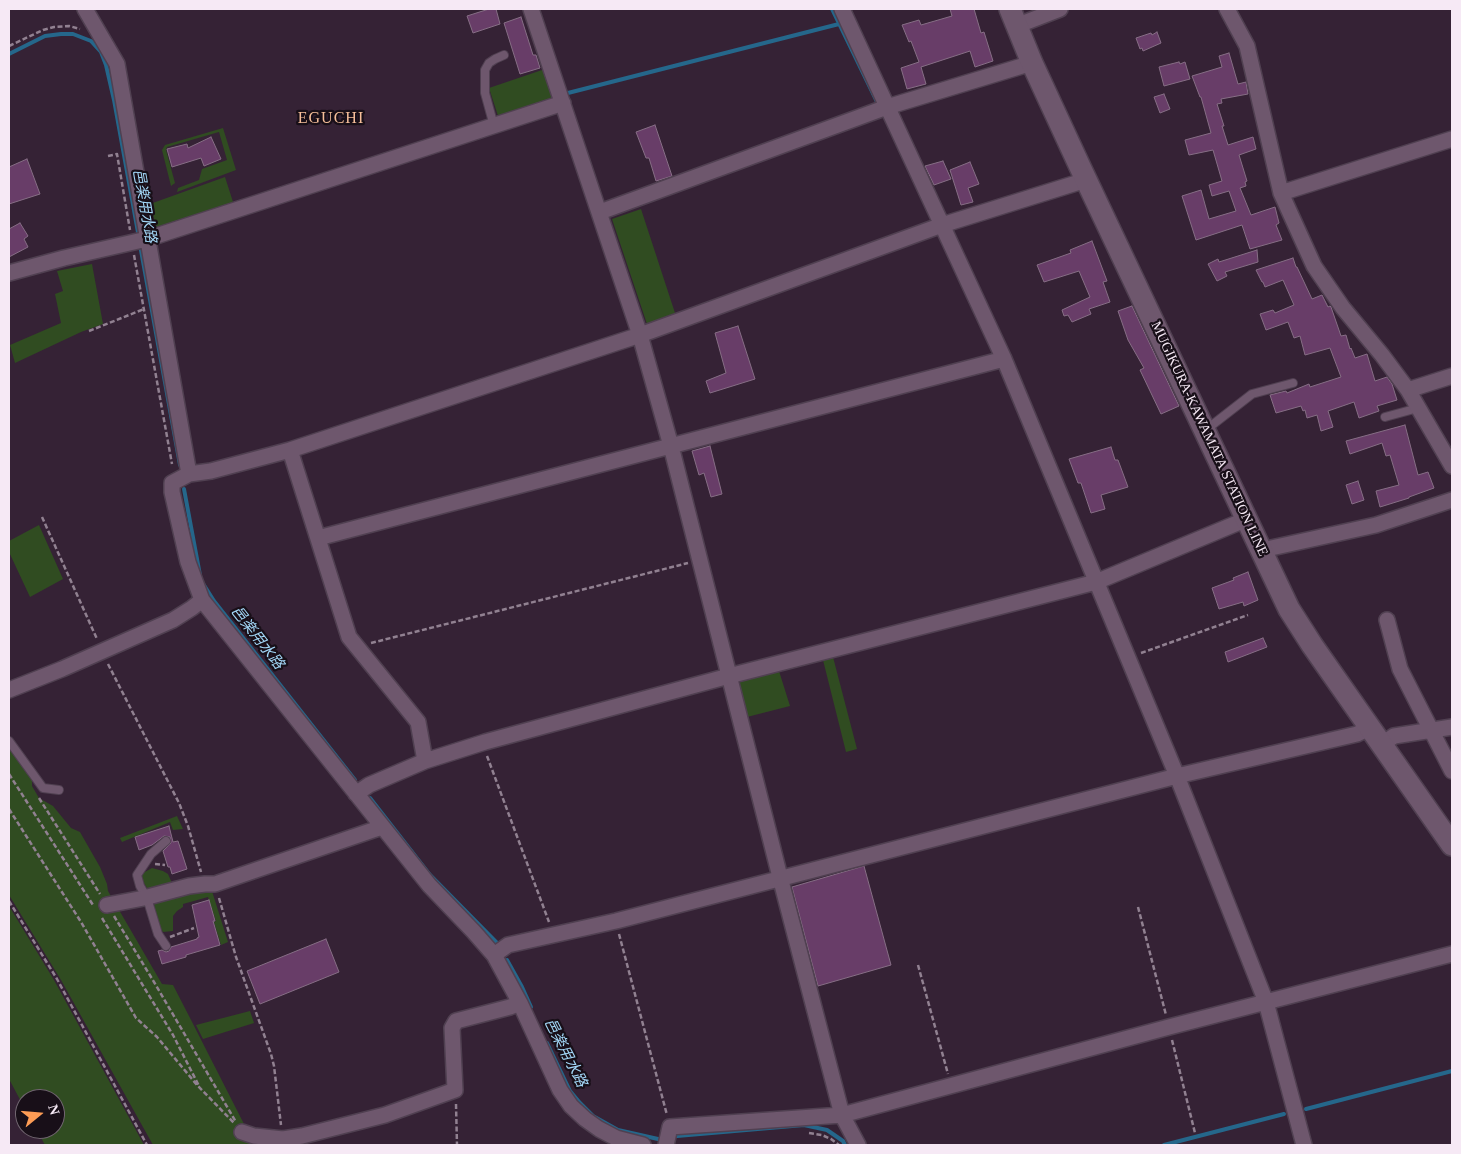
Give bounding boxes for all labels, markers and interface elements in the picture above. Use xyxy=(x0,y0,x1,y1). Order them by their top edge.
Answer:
district label: EGUCHI xyxy=(297,109,365,129)
water label: 邑楽用水路 xyxy=(129,168,159,244)
street label: MUGIKURA-KAWAMATA STATION LINE xyxy=(1147,319,1271,559)
water label: 邑楽用水路 xyxy=(227,603,287,673)
water label: 邑楽用水路 xyxy=(540,1016,590,1090)
north arrow xyxy=(15,1089,65,1139)
text: N xyxy=(45,1103,63,1117)

